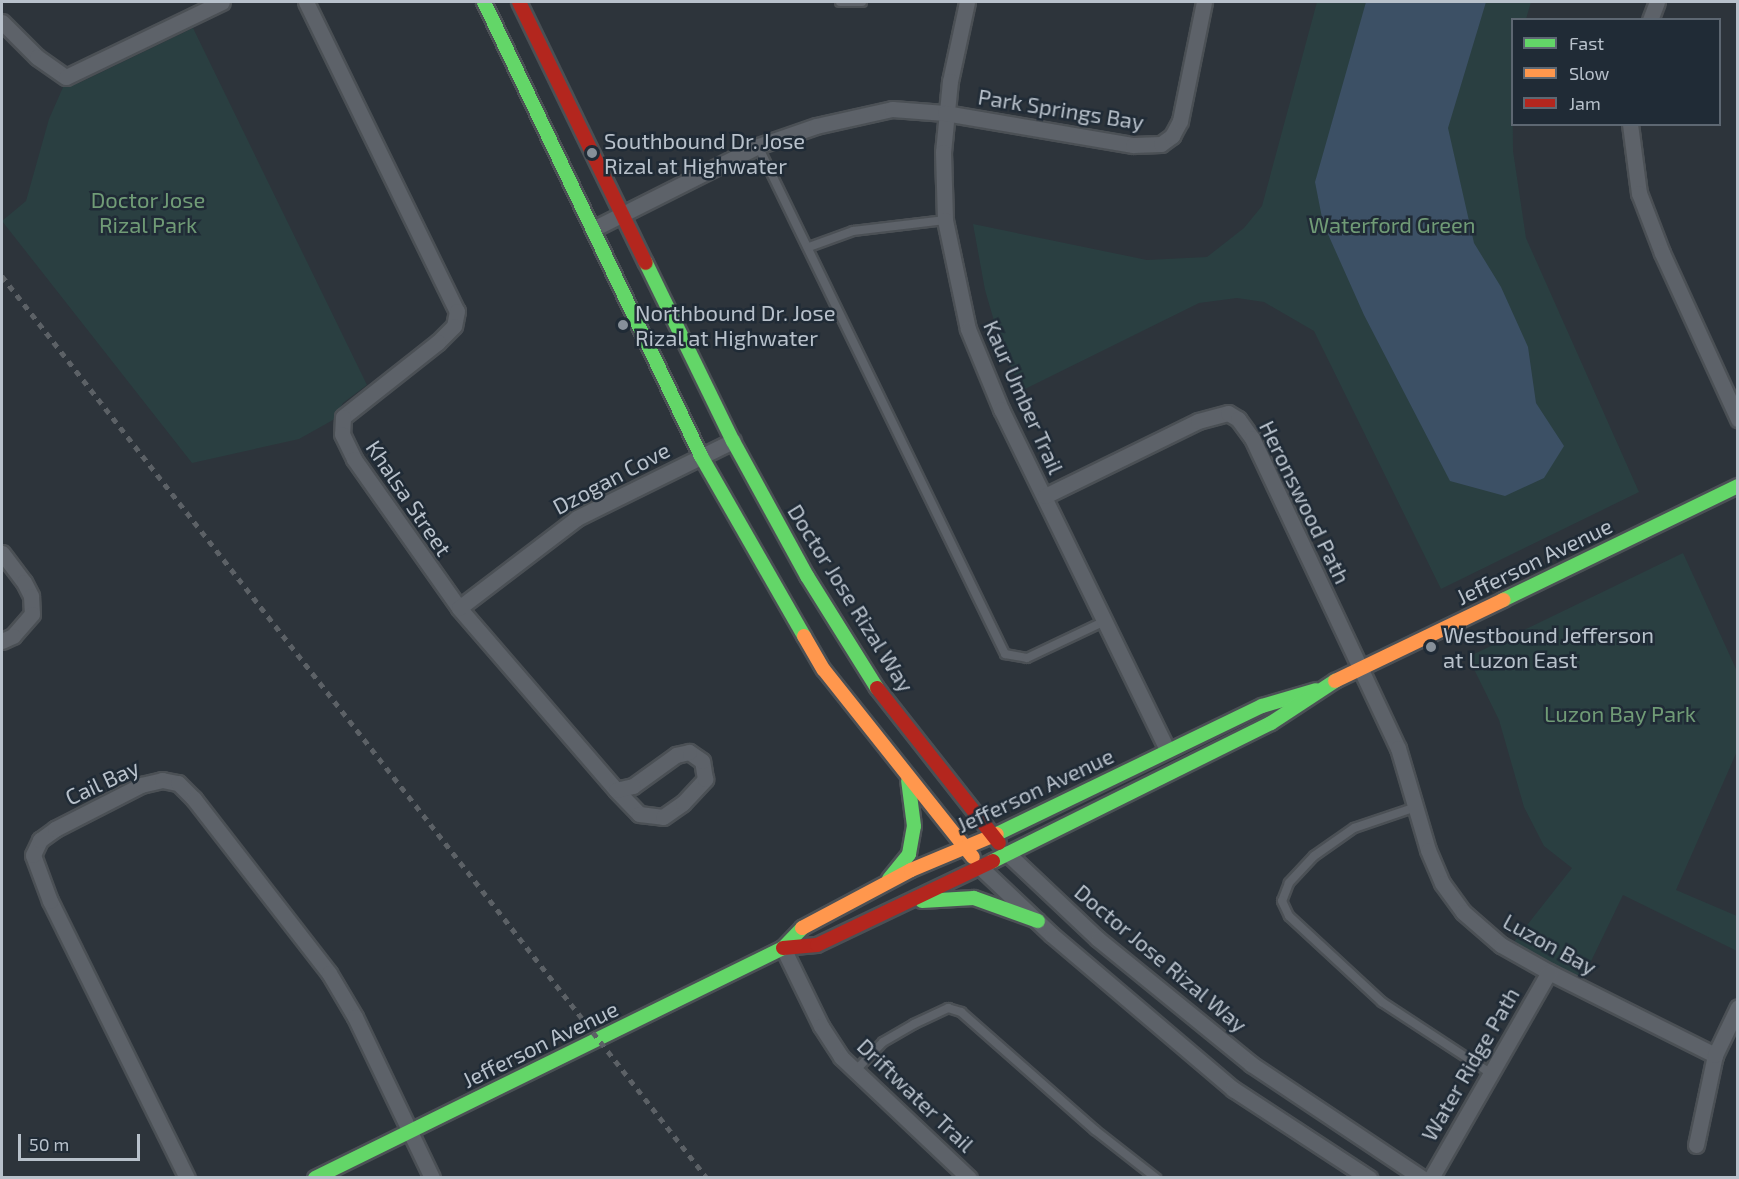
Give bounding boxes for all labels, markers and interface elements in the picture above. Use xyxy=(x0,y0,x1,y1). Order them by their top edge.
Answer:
legend xyxy=(1511,18,1721,126)
text: Fast xyxy=(1569,32,1604,54)
text: Slow xyxy=(1569,62,1609,84)
street label: Park Springs Bay xyxy=(976,83,1146,135)
text: Jam xyxy=(1569,92,1601,114)
place label: Southbound Dr. Jose Rizal at Highwater xyxy=(604,127,806,178)
marker: Southbound Dr. Jose Rizal at Highwater xyxy=(585,146,599,160)
park label: Doctor Jose Rizal Park xyxy=(90,186,206,237)
park label: Waterford Green xyxy=(1308,212,1476,238)
place label: Northbound Dr. Jose Rizal at Highwater xyxy=(635,299,836,350)
street label: Kaur Umber Trail xyxy=(978,315,1070,479)
marker: Northbound Dr. Jose Rizal at Highwater xyxy=(616,318,630,332)
street label: Heronswood Path xyxy=(1254,416,1356,588)
street label: Khalsa Street xyxy=(361,435,457,561)
street label: Dzogan Cove xyxy=(548,436,674,520)
street label: Doctor Jose Rizal Way xyxy=(782,498,920,698)
street label: Jefferson Avenue xyxy=(1452,512,1616,610)
place label: Westbound Jefferson at Luzon East xyxy=(1443,621,1655,672)
marker: Westbound Jefferson at Luzon East xyxy=(1424,640,1438,654)
park label: Luzon Bay Park xyxy=(1544,701,1696,727)
street label: Jefferson Avenue xyxy=(952,742,1118,838)
street label: Cail Bay xyxy=(61,753,143,811)
street label: Doctor Jose Rizal Way xyxy=(1069,878,1253,1038)
street label: Luzon Bay xyxy=(1499,908,1601,980)
street label: Water Ridge Path xyxy=(1415,982,1525,1146)
street label: Jefferson Avenue xyxy=(458,995,622,1093)
street label: Driftwater Trail xyxy=(852,1032,980,1158)
scale bar xyxy=(21,1122,142,1160)
text: 50 m xyxy=(29,1133,69,1155)

